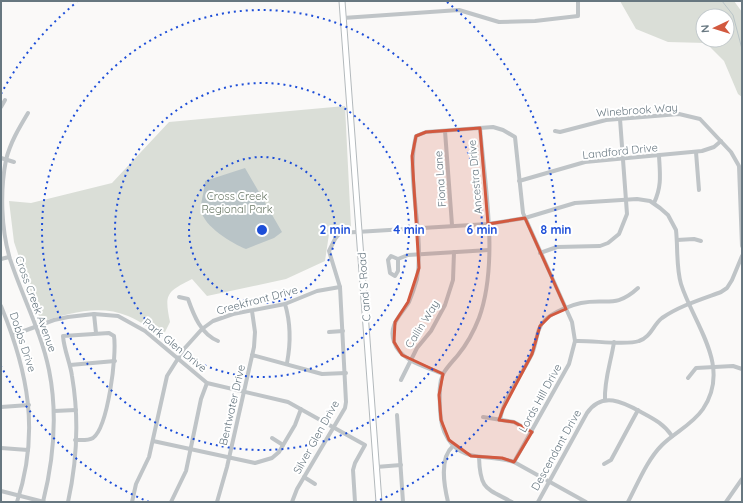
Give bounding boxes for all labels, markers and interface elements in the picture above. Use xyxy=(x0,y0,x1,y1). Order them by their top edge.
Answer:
north arrow xyxy=(695,8,735,48)
text: N xyxy=(698,24,712,33)
street label: Winebrook Way xyxy=(596,100,678,120)
street label: Ancestra Drive xyxy=(465,139,485,215)
street label: Landford Drive xyxy=(582,140,658,162)
street label: Fiona Lane xyxy=(431,150,449,208)
park label: Cross Creek Regional Park xyxy=(201,189,273,216)
text: 2 min xyxy=(319,222,351,237)
text: 4 min xyxy=(393,222,425,237)
text: 6 min xyxy=(466,222,498,237)
text: 8 min xyxy=(541,222,571,237)
centre of rings xyxy=(255,223,269,237)
street label: C and S Road xyxy=(355,252,373,322)
street label: Cross Creek Avenue xyxy=(12,254,60,354)
street label: Creekfront Drive xyxy=(215,282,299,318)
street label: Cailin Way xyxy=(402,297,442,351)
street label: Dobbs Drive xyxy=(7,310,39,374)
street label: Park Glen Drive xyxy=(140,315,210,375)
street label: Lords Hill Drive xyxy=(515,361,565,435)
street label: Bentwater Drive xyxy=(216,363,248,447)
street label: Silver Glen Drive xyxy=(290,398,342,476)
street label: Descendant Drive xyxy=(528,407,584,493)

